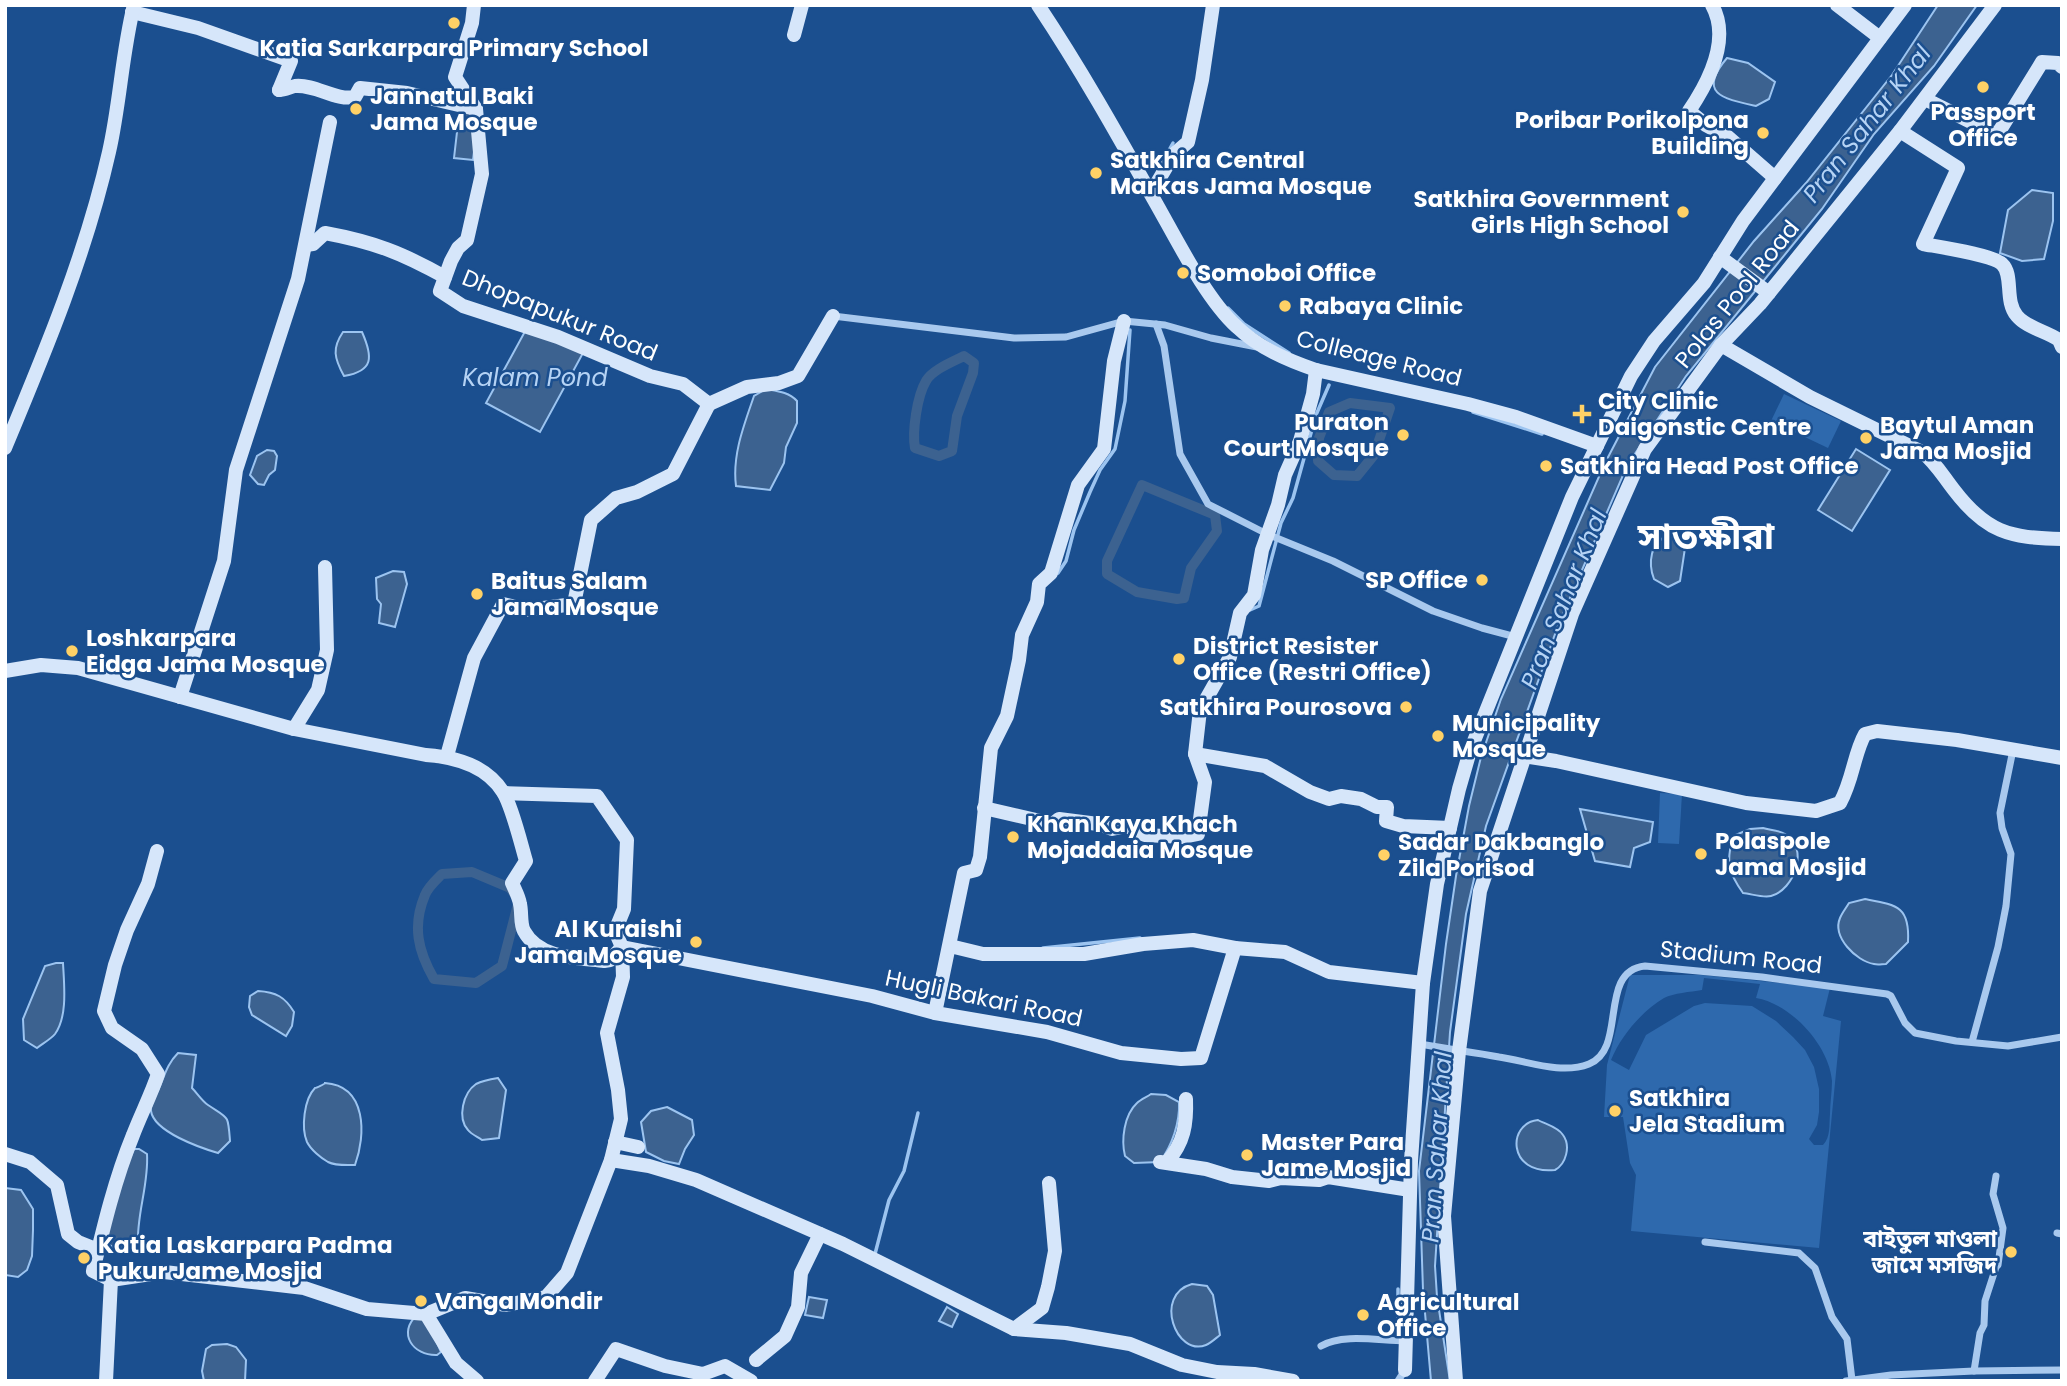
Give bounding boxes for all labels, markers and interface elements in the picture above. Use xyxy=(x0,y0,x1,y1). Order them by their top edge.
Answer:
marker: Katia Sarkarpara Primary School xyxy=(446,15,462,31)
place label: Katia Sarkarpara Primary School xyxy=(260,32,648,64)
water label: Pran Sahar Khal xyxy=(1795,38,1939,209)
marker: Passport Office xyxy=(1975,79,1991,95)
place label: Jannatul Baki Jama Mosque xyxy=(370,80,538,138)
place label: Passport Office xyxy=(1930,96,2036,154)
marker: Jannatul Baki Jama Mosque xyxy=(348,101,364,117)
place label: Poribar Porikolpona Building xyxy=(1515,104,1749,162)
marker: Poribar Porikolpona Building xyxy=(1755,125,1771,141)
place label: Satkhira Central Markas Jama Mosque xyxy=(1110,144,1372,202)
marker: Satkhira Central Markas Jama Mosque xyxy=(1088,165,1104,181)
place label: Satkhira Government Girls High School xyxy=(1414,183,1669,241)
marker: Satkhira Government Girls High School xyxy=(1675,204,1691,220)
street label: Polas Pool Road xyxy=(1667,213,1807,375)
place label: Somoboi Office xyxy=(1197,257,1376,289)
street label: Dhopapukur Road xyxy=(458,261,662,369)
marker: Somoboi Office xyxy=(1175,265,1191,281)
place label: Rabaya Clinic xyxy=(1299,290,1463,322)
marker: Rabaya Clinic xyxy=(1277,298,1293,314)
street label: Colleage Road xyxy=(1293,322,1465,394)
water label: Kalam Pond xyxy=(462,361,608,394)
place label: City Clinic Daigonstic Centre xyxy=(1598,385,1811,443)
marker: City Clinic Daigonstic Centre xyxy=(1572,404,1592,424)
place label: Puraton Court Mosque xyxy=(1223,406,1389,464)
place label: Baytul Aman Jama Mosjid xyxy=(1880,409,2034,467)
marker: Puraton Court Mosque xyxy=(1395,427,1411,443)
marker: Baytul Aman Jama Mosjid xyxy=(1858,430,1874,446)
place label: Satkhira Head Post Office xyxy=(1560,450,1859,482)
marker: Satkhira Head Post Office xyxy=(1538,458,1554,474)
water label: Pran Sahar Khal xyxy=(1512,504,1615,694)
district label: সাতক্ষীরা xyxy=(1637,510,1775,562)
place label: SP Office xyxy=(1365,564,1468,596)
place label: Baitus Salam Jama Mosque xyxy=(491,565,659,623)
marker: SP Office xyxy=(1474,572,1490,588)
marker: Baitus Salam Jama Mosque xyxy=(469,586,485,602)
place label: Loshkarpara Eidga Jama Mosque xyxy=(86,622,325,680)
place label: District Resister Office (Restri Office) xyxy=(1193,630,1432,688)
marker: Loshkarpara Eidga Jama Mosque xyxy=(64,643,80,659)
marker: District Resister Office (Restri Office) xyxy=(1171,651,1187,667)
place label: Satkhira Pourosova xyxy=(1160,691,1392,723)
marker: Satkhira Pourosova xyxy=(1398,699,1414,715)
place label: Municipality Mosque xyxy=(1452,707,1601,765)
marker: Municipality Mosque xyxy=(1430,728,1446,744)
place label: Khan Kaya Khach Mojaddaia Mosque xyxy=(1027,808,1253,866)
place label: Polaspole Jama Mosjid xyxy=(1715,825,1867,883)
place label: Sadar Dakbanglo Zila Porisod xyxy=(1398,826,1604,884)
marker: Khan Kaya Khach Mojaddaia Mosque xyxy=(1005,829,1021,845)
marker: Polaspole Jama Mosjid xyxy=(1693,846,1709,862)
marker: Sadar Dakbanglo Zila Porisod xyxy=(1376,847,1392,863)
place label: Al Kuraishi Jama Mosque xyxy=(514,913,682,971)
street label: Stadium Road xyxy=(1658,933,1824,981)
marker: Al Kuraishi Jama Mosque xyxy=(688,934,704,950)
street label: Hugli Bakari Road xyxy=(882,961,1086,1035)
water label: Pran Sahar Khal xyxy=(1413,1050,1460,1244)
place label: Satkhira Jela Stadium xyxy=(1629,1082,1785,1140)
marker: Satkhira Jela Stadium xyxy=(1607,1103,1623,1119)
place label: Master Para Jame Mosjid xyxy=(1261,1126,1411,1184)
marker: Master Para Jame Mosjid xyxy=(1239,1147,1255,1163)
place label: বাইতুল মাওলা জামে মসজিদ xyxy=(1862,1223,1998,1281)
place label: Katia Laskarpara Padma Pukur Jame Mosjid xyxy=(98,1229,393,1287)
marker: বাইতুল মাওলা জামে মসজিদ xyxy=(2003,1244,2019,1260)
marker: Katia Laskarpara Padma Pukur Jame Mosjid xyxy=(76,1250,92,1266)
place label: Vanga Mondir xyxy=(435,1285,603,1317)
place label: Agricultural Office xyxy=(1377,1286,1520,1344)
marker: Vanga Mondir xyxy=(413,1293,429,1309)
marker: Agricultural Office xyxy=(1355,1307,1371,1323)

